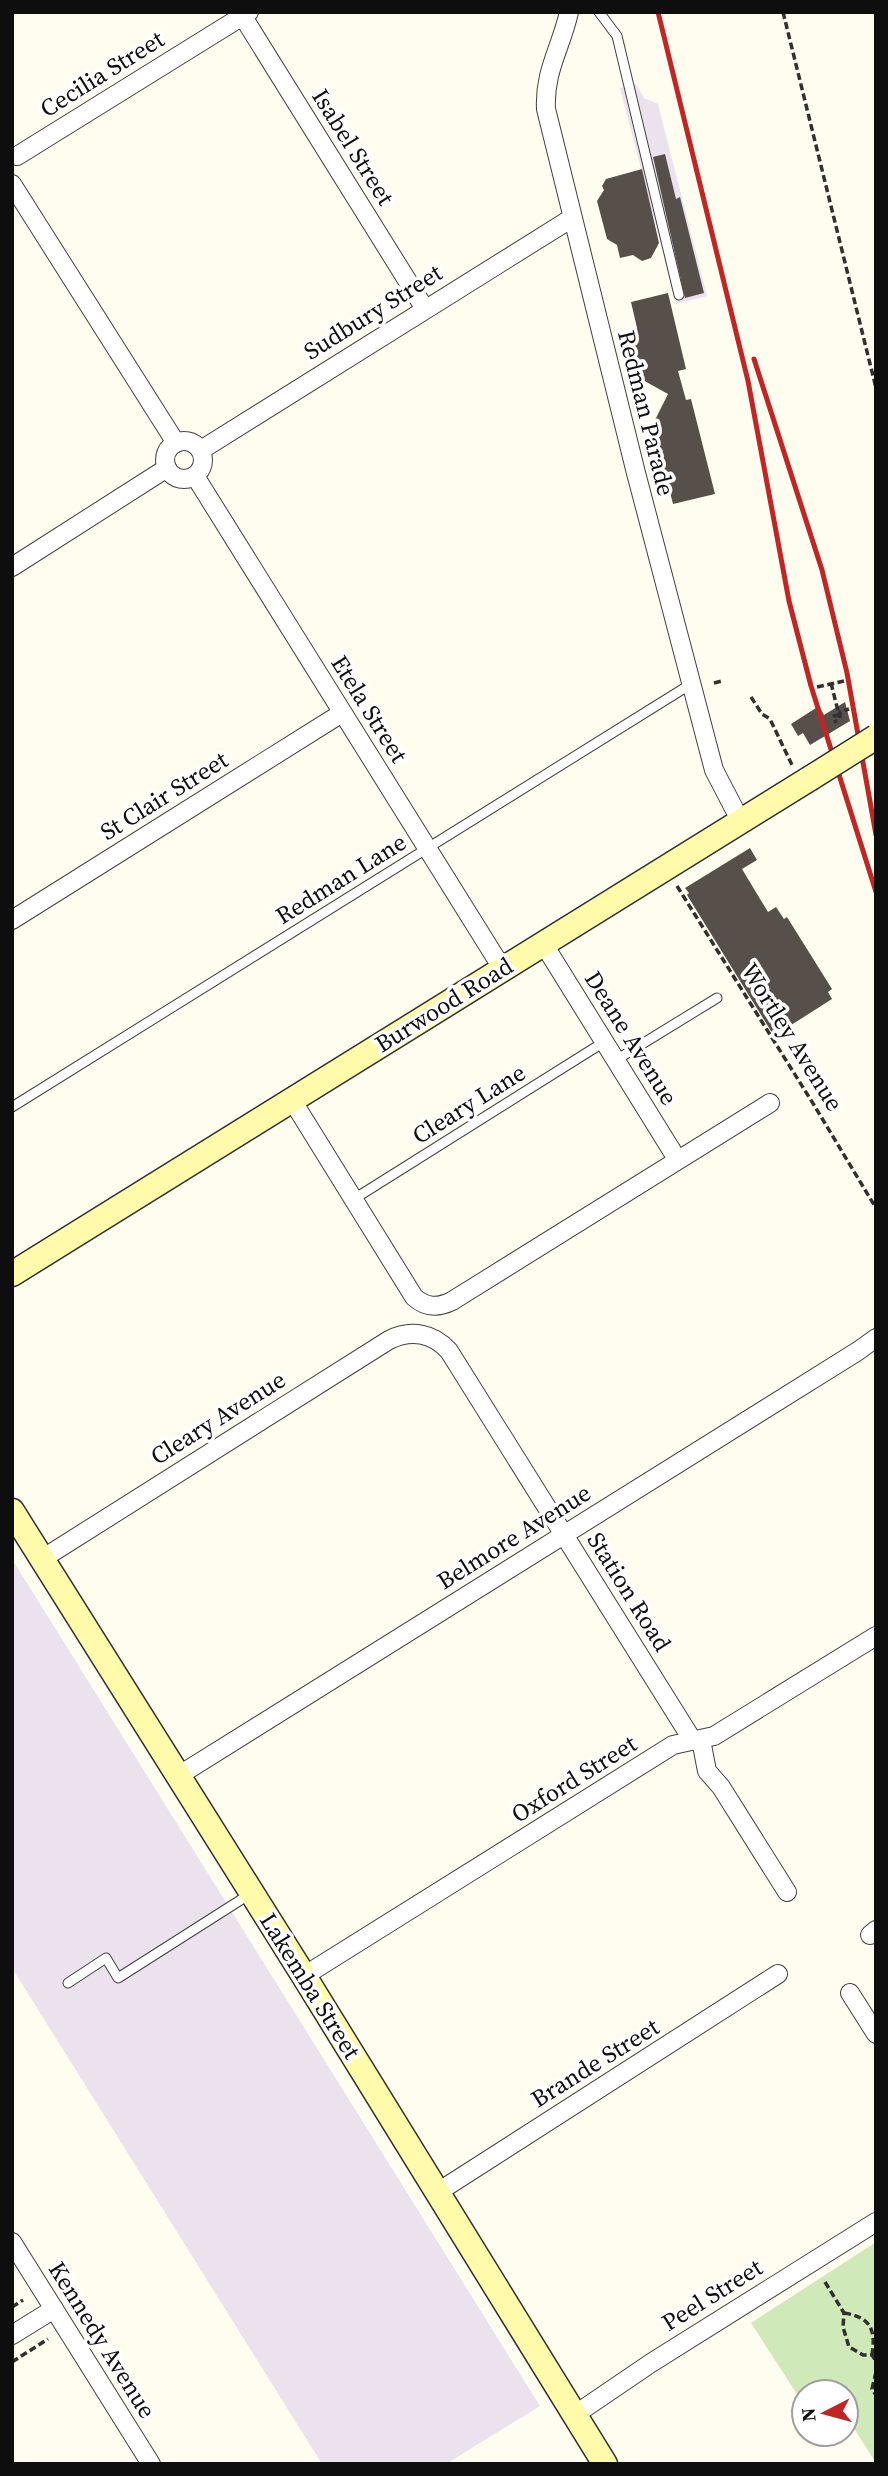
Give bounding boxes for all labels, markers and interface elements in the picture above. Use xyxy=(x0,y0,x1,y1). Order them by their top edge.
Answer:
street label: Cecilia Street xyxy=(33,22,170,125)
street label: Isabel Street xyxy=(305,82,402,211)
street label: Sudbury Street xyxy=(297,256,448,367)
street label: Redman Parade xyxy=(610,327,683,499)
street label: Etela Street xyxy=(323,649,416,769)
street label: St Clair Street xyxy=(94,743,234,848)
street label: Redman Lane xyxy=(269,825,412,932)
street label: Burwood Road xyxy=(369,949,519,1060)
street label: Wortley Avenue xyxy=(734,956,851,1117)
street label: Deane Avenue xyxy=(577,964,686,1111)
street label: Cleary Lane xyxy=(406,1056,532,1151)
street label: Cleary Avenue xyxy=(144,1363,292,1472)
street label: Belmore Avenue xyxy=(431,1476,597,1597)
street label: Station Road xyxy=(580,1526,679,1658)
street label: Oxford Street xyxy=(505,1727,643,1830)
street label: Lakemba Street xyxy=(252,1906,369,2065)
street label: Brande Street xyxy=(524,2010,665,2115)
street label: Peel Street xyxy=(655,2251,768,2338)
street label: Kennedy Avenue xyxy=(41,2255,164,2424)
north arrow xyxy=(790,2378,860,2448)
text: N xyxy=(794,2406,822,2423)

